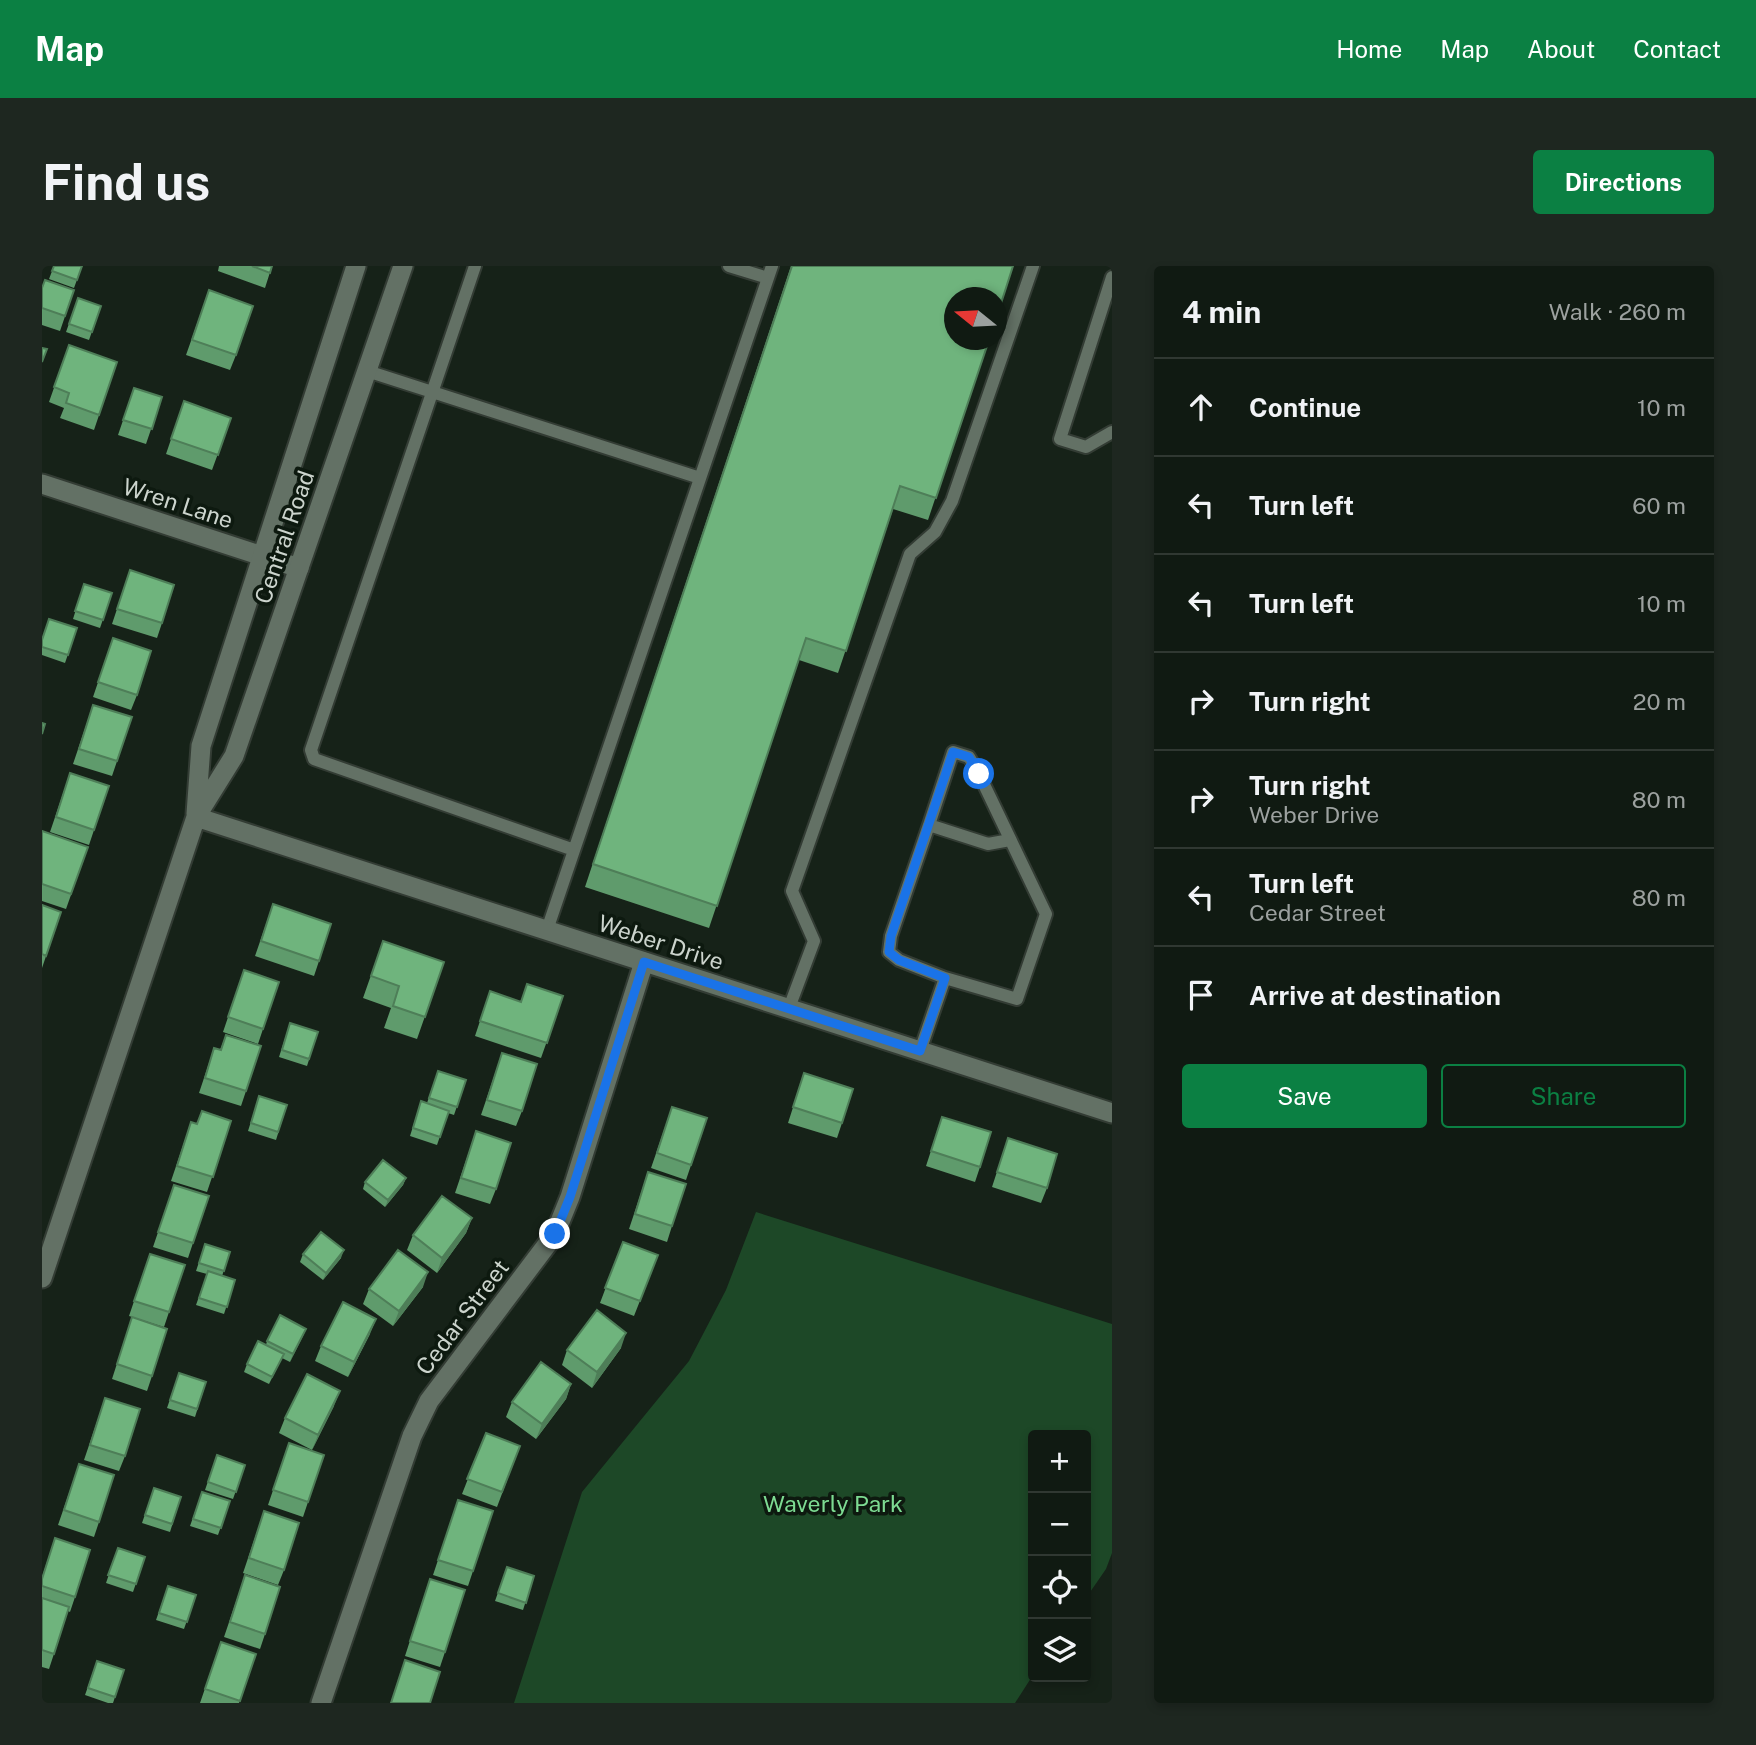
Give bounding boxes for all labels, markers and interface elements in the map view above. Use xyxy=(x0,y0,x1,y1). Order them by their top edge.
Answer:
text: Map xyxy=(35,30,104,68)
text: Home xyxy=(1336,35,1402,63)
text: Map xyxy=(1440,35,1489,63)
text: About xyxy=(1527,35,1595,63)
text: Contact xyxy=(1633,35,1721,63)
button: Directions xyxy=(1533,150,1714,214)
text: Find us xyxy=(42,153,210,211)
north arrow xyxy=(944,287,1007,350)
text: 4 min xyxy=(1182,294,1261,330)
text: Walk · 260 m xyxy=(1549,298,1686,325)
icon: ahead xyxy=(1182,388,1220,426)
text: Continue xyxy=(1249,392,1361,423)
text: 10 m xyxy=(1637,394,1686,421)
street label: Central Road xyxy=(249,467,319,607)
street label: Wren Lane xyxy=(119,472,237,534)
icon: left xyxy=(1182,486,1220,524)
text: Turn left xyxy=(1249,490,1354,521)
text: 60 m xyxy=(1632,492,1686,519)
icon: left xyxy=(1182,584,1220,622)
text: Turn left xyxy=(1249,588,1354,619)
text: 10 m xyxy=(1637,590,1686,617)
icon: right xyxy=(1182,682,1220,720)
text: Turn right xyxy=(1249,686,1371,717)
text: 20 m xyxy=(1633,688,1686,715)
route start xyxy=(963,758,994,789)
text: Turn right xyxy=(1249,770,1371,801)
icon: right xyxy=(1182,780,1220,818)
text: 80 m xyxy=(1632,786,1686,813)
text: Weber Drive xyxy=(1249,801,1379,828)
text: Turn left xyxy=(1249,868,1354,899)
icon: left xyxy=(1182,878,1220,916)
text: 80 m xyxy=(1632,884,1686,911)
text: Cedar Street xyxy=(1249,899,1386,926)
street label: Weber Drive xyxy=(595,909,727,975)
icon: arrive xyxy=(1182,976,1220,1014)
text: Arrive at destination xyxy=(1249,980,1501,1011)
button: Save xyxy=(1182,1064,1427,1128)
button: Share xyxy=(1441,1064,1686,1128)
route end xyxy=(539,1218,570,1249)
street label: Cedar Street xyxy=(410,1254,514,1380)
map controls xyxy=(1028,1430,1091,1682)
button: + xyxy=(1028,1430,1091,1493)
park label: Waverly Park xyxy=(763,1490,903,1517)
button: − xyxy=(1028,1493,1091,1556)
button: locate xyxy=(1028,1556,1091,1619)
button: layers xyxy=(1028,1619,1091,1682)

